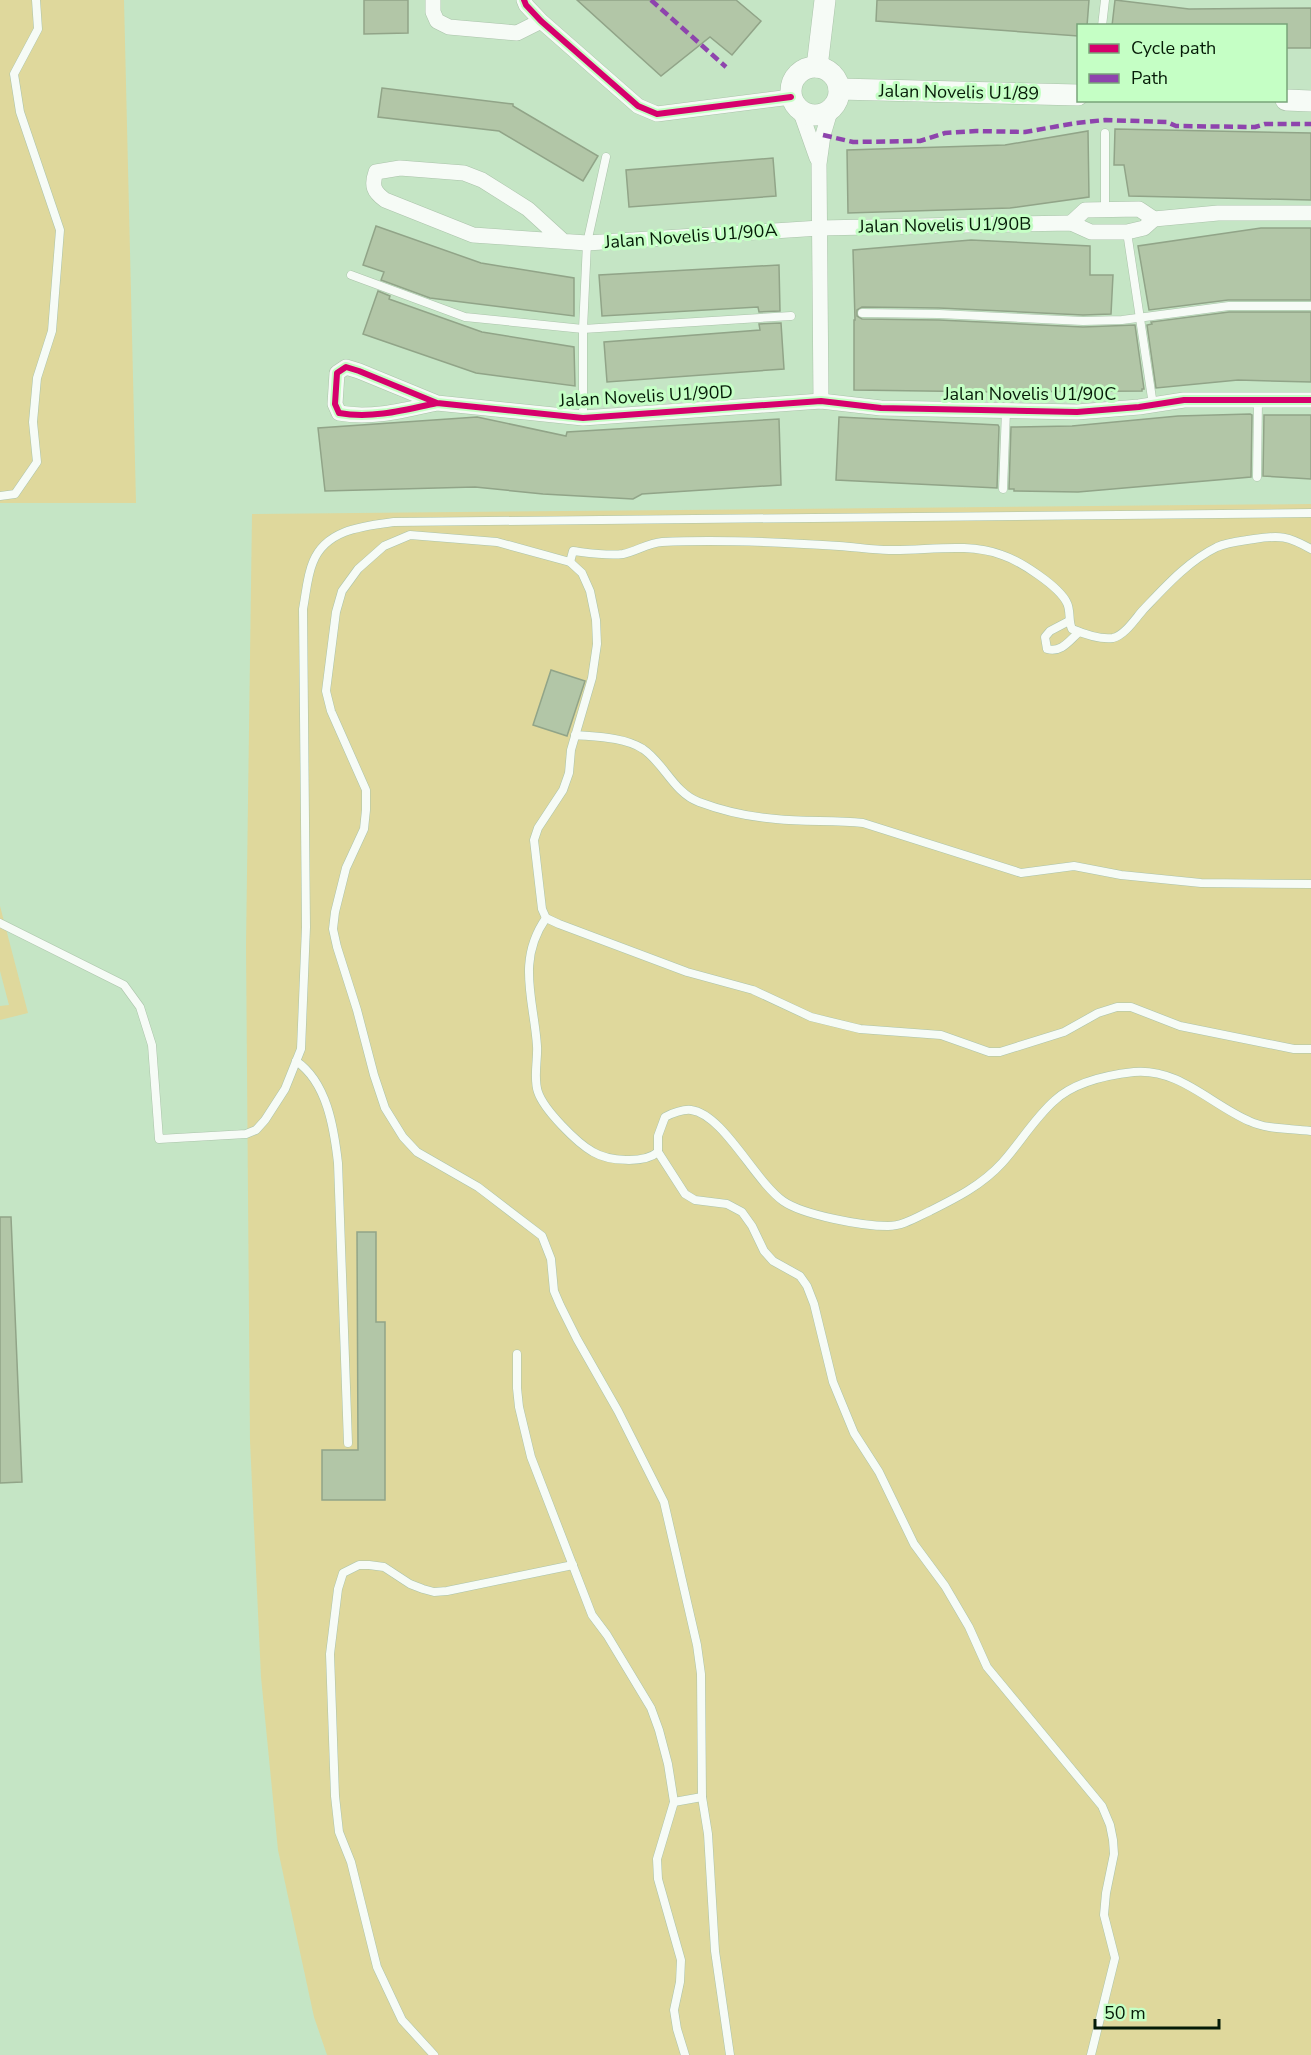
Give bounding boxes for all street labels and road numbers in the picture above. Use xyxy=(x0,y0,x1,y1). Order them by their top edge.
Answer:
street label: Jalan Novelis U1/89 xyxy=(878,79,1039,105)
street label: Jalan Novelis U1/90B xyxy=(858,211,1031,239)
street label: Jalan Novelis U1/90A xyxy=(603,218,778,254)
street label: Jalan Novelis U1/90D xyxy=(558,379,733,413)
street label: Jalan Novelis U1/90C xyxy=(943,382,1116,406)

